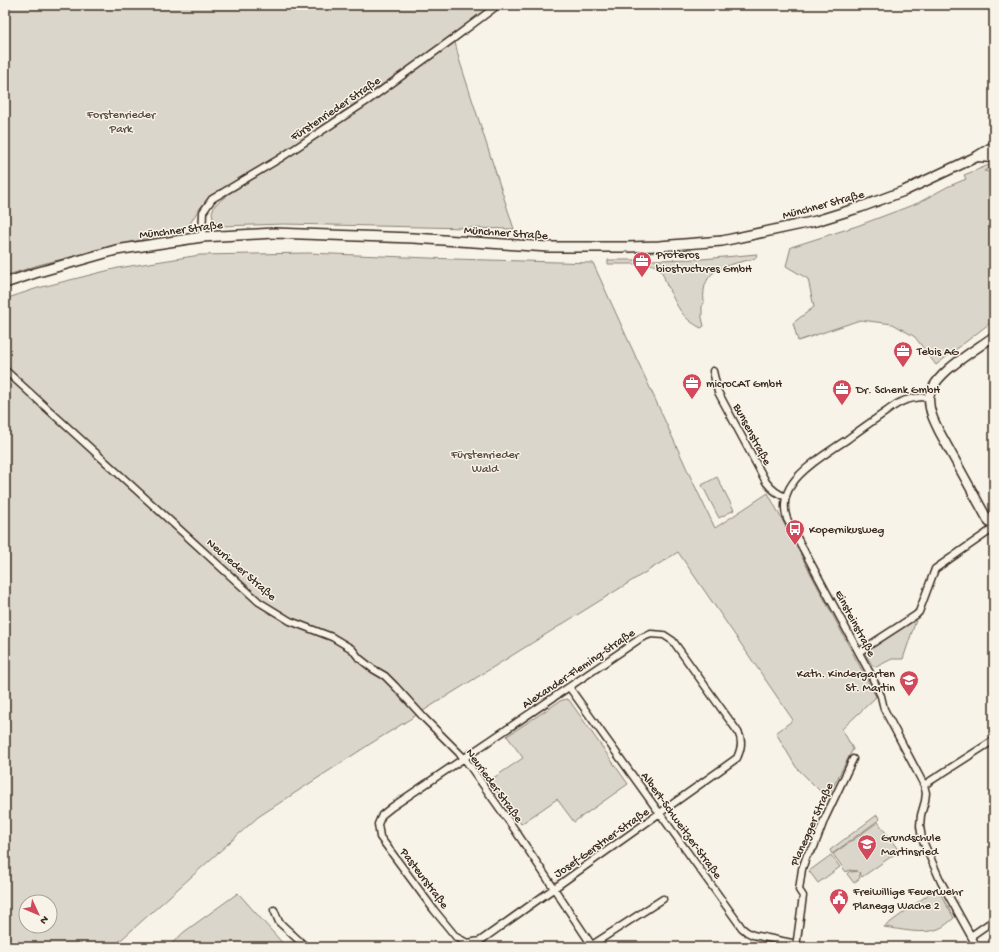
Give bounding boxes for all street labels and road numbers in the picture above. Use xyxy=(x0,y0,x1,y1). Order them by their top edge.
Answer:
street label: Fürstenrieder Straße xyxy=(288,74,384,146)
street label: Münchner Straße xyxy=(781,188,867,224)
street label: Münchner Straße xyxy=(139,219,225,243)
street label: Münchner Straße xyxy=(463,224,549,244)
street label: Bunsenstraße xyxy=(729,401,774,469)
street label: Neurieder Straße xyxy=(203,536,279,605)
street label: Einsteinstraße xyxy=(831,588,878,660)
street label: Alexander-Fleming-Straße xyxy=(520,626,639,713)
street label: Neurieder Straße xyxy=(462,747,525,826)
street label: Albert-Schweitzer-Straße xyxy=(637,770,724,883)
street label: Planegger Straße xyxy=(788,780,838,870)
street label: Josef-Gerstner-Straße xyxy=(552,805,653,882)
street label: Pasteurstraße xyxy=(395,845,451,913)

